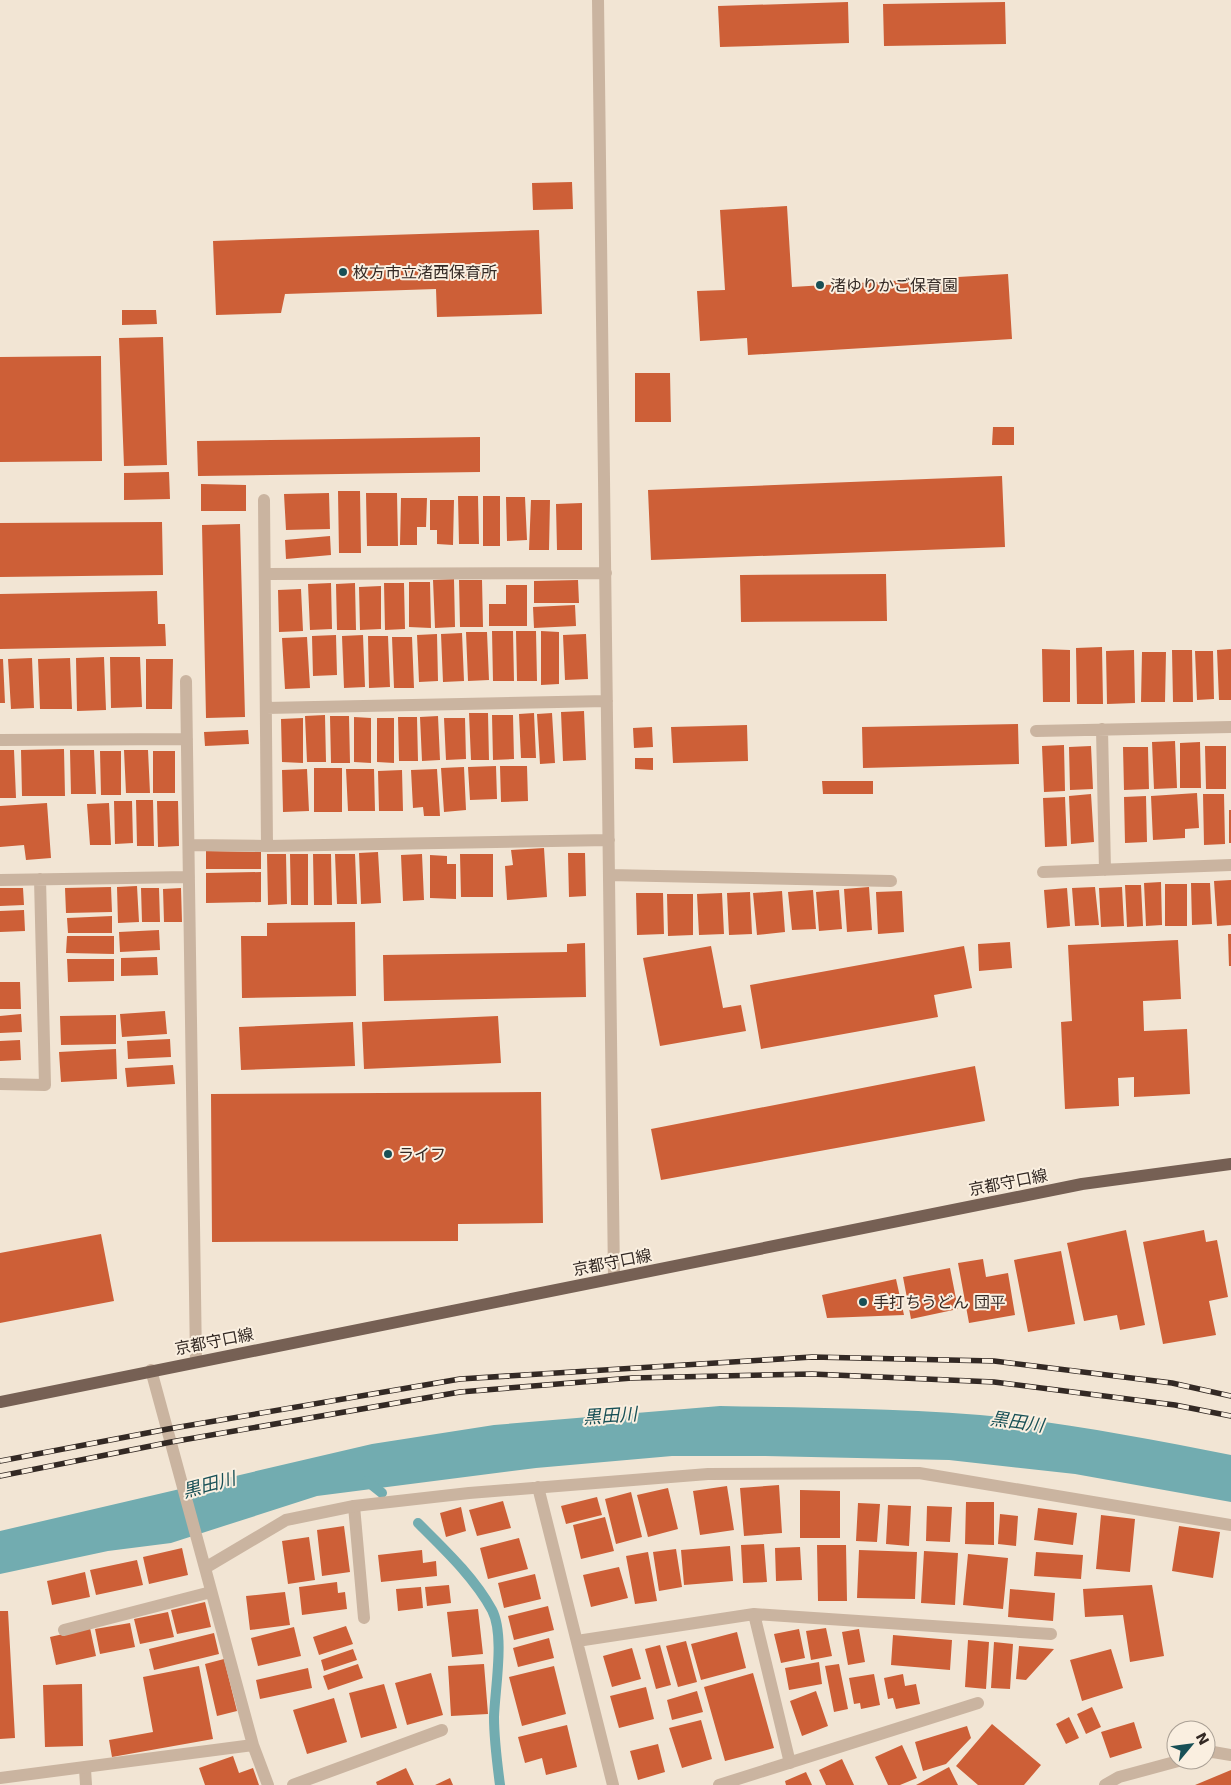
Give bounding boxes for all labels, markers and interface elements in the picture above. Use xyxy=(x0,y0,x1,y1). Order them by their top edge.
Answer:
place label: 枚方市立渚西保育所 xyxy=(353,263,497,282)
marker: 枚方市立渚西保育所 xyxy=(337,266,349,278)
place label: 渚ゆりかご保育園 xyxy=(830,276,958,295)
marker: 渚ゆりかご保育園 xyxy=(814,279,826,291)
place label: ライフ xyxy=(398,1145,446,1164)
marker: ライフ xyxy=(382,1148,394,1160)
street label: 京都守口線 xyxy=(967,1166,1049,1199)
street label: 京都守口線 xyxy=(571,1246,653,1279)
place label: 手打ちうどん 団平 xyxy=(873,1293,1006,1312)
marker: 手打ちうどん 団平 xyxy=(857,1296,869,1308)
street label: 京都守口線 xyxy=(173,1325,255,1358)
water label: 黒田川 xyxy=(582,1403,640,1428)
water label: 黒田川 xyxy=(989,1407,1047,1436)
water label: 黒田川 xyxy=(180,1467,240,1502)
north arrow xyxy=(1166,1720,1216,1770)
text: N xyxy=(1193,1730,1212,1748)

